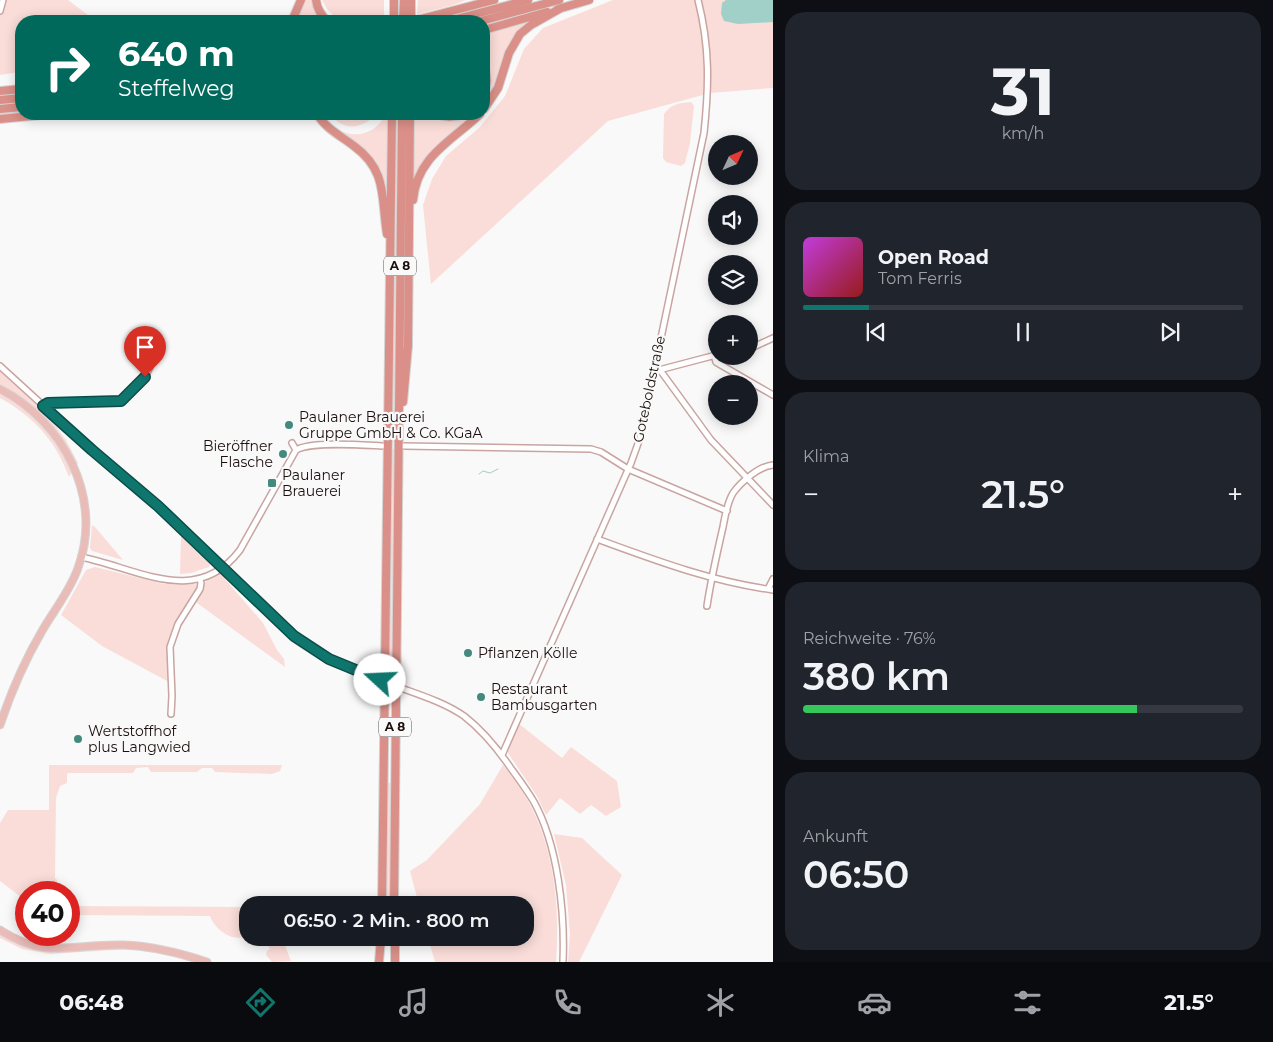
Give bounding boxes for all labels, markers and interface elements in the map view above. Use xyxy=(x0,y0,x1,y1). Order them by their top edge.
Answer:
text: 640 m xyxy=(118,32,235,75)
icon: right xyxy=(35,35,100,100)
text: 31 xyxy=(991,52,1055,131)
text: Steffelweg xyxy=(118,75,235,102)
text: km/h xyxy=(1002,124,1044,143)
north arrow xyxy=(708,135,758,185)
map controls xyxy=(708,135,758,425)
button: sound xyxy=(708,195,758,245)
text: Open Road xyxy=(878,246,989,269)
button: layers xyxy=(708,255,758,305)
road number: A 8 xyxy=(384,256,416,276)
text: Tom Ferris xyxy=(878,269,962,288)
button: + xyxy=(708,315,758,365)
icon: previous xyxy=(862,318,890,346)
icon: pause xyxy=(1009,318,1037,346)
icon: next xyxy=(1156,318,1184,346)
pin xyxy=(124,326,166,377)
icon: arrive xyxy=(131,333,159,361)
street label: Goteboldstraße xyxy=(629,334,669,444)
button: − xyxy=(708,375,758,425)
place label: Paulaner Brauerei Gruppe GmbH & Co. KGaA xyxy=(299,408,484,442)
marker: Paulaner Brauerei Gruppe GmbH & Co. KGaA xyxy=(283,419,295,431)
place label: Bieröffner Flasche xyxy=(203,437,273,471)
text: Klima xyxy=(803,447,849,466)
marker: Bieröffner Flasche xyxy=(277,448,289,460)
place label: Paulaner Brauerei xyxy=(282,466,345,500)
text: 21.5° xyxy=(981,471,1065,518)
marker: Paulaner Brauerei xyxy=(266,477,278,489)
text: − xyxy=(803,477,819,511)
text: + xyxy=(1227,477,1243,511)
text: Reichweite · 76% xyxy=(803,629,936,648)
place label: Pflanzen Kölle xyxy=(478,644,577,662)
marker: Pflanzen Kölle xyxy=(462,647,474,659)
position arrow xyxy=(353,653,405,705)
text: 380 km xyxy=(803,653,950,700)
place label: Restaurant Bambusgarten xyxy=(491,680,597,714)
marker: Restaurant Bambusgarten xyxy=(475,691,487,703)
road number: A 8 xyxy=(379,718,411,736)
place label: Wertstoffhof plus Langwied xyxy=(88,722,191,756)
marker: Wertstoffhof plus Langwied xyxy=(72,733,84,745)
text: Ankunft xyxy=(803,827,868,846)
text: 06:50 xyxy=(803,851,909,898)
speed limit sign: 40 xyxy=(15,881,80,946)
text: 06:50 · 2 Min. · 800 m xyxy=(284,909,489,932)
icon: directions xyxy=(243,985,278,1020)
icon: music xyxy=(396,985,431,1020)
icon: phone xyxy=(550,985,585,1020)
icon: climate xyxy=(703,985,738,1020)
icon: car xyxy=(857,985,892,1020)
icon: filters xyxy=(1010,985,1045,1020)
text: 06:48 xyxy=(59,989,124,1016)
text: 21.5° xyxy=(1164,989,1214,1016)

